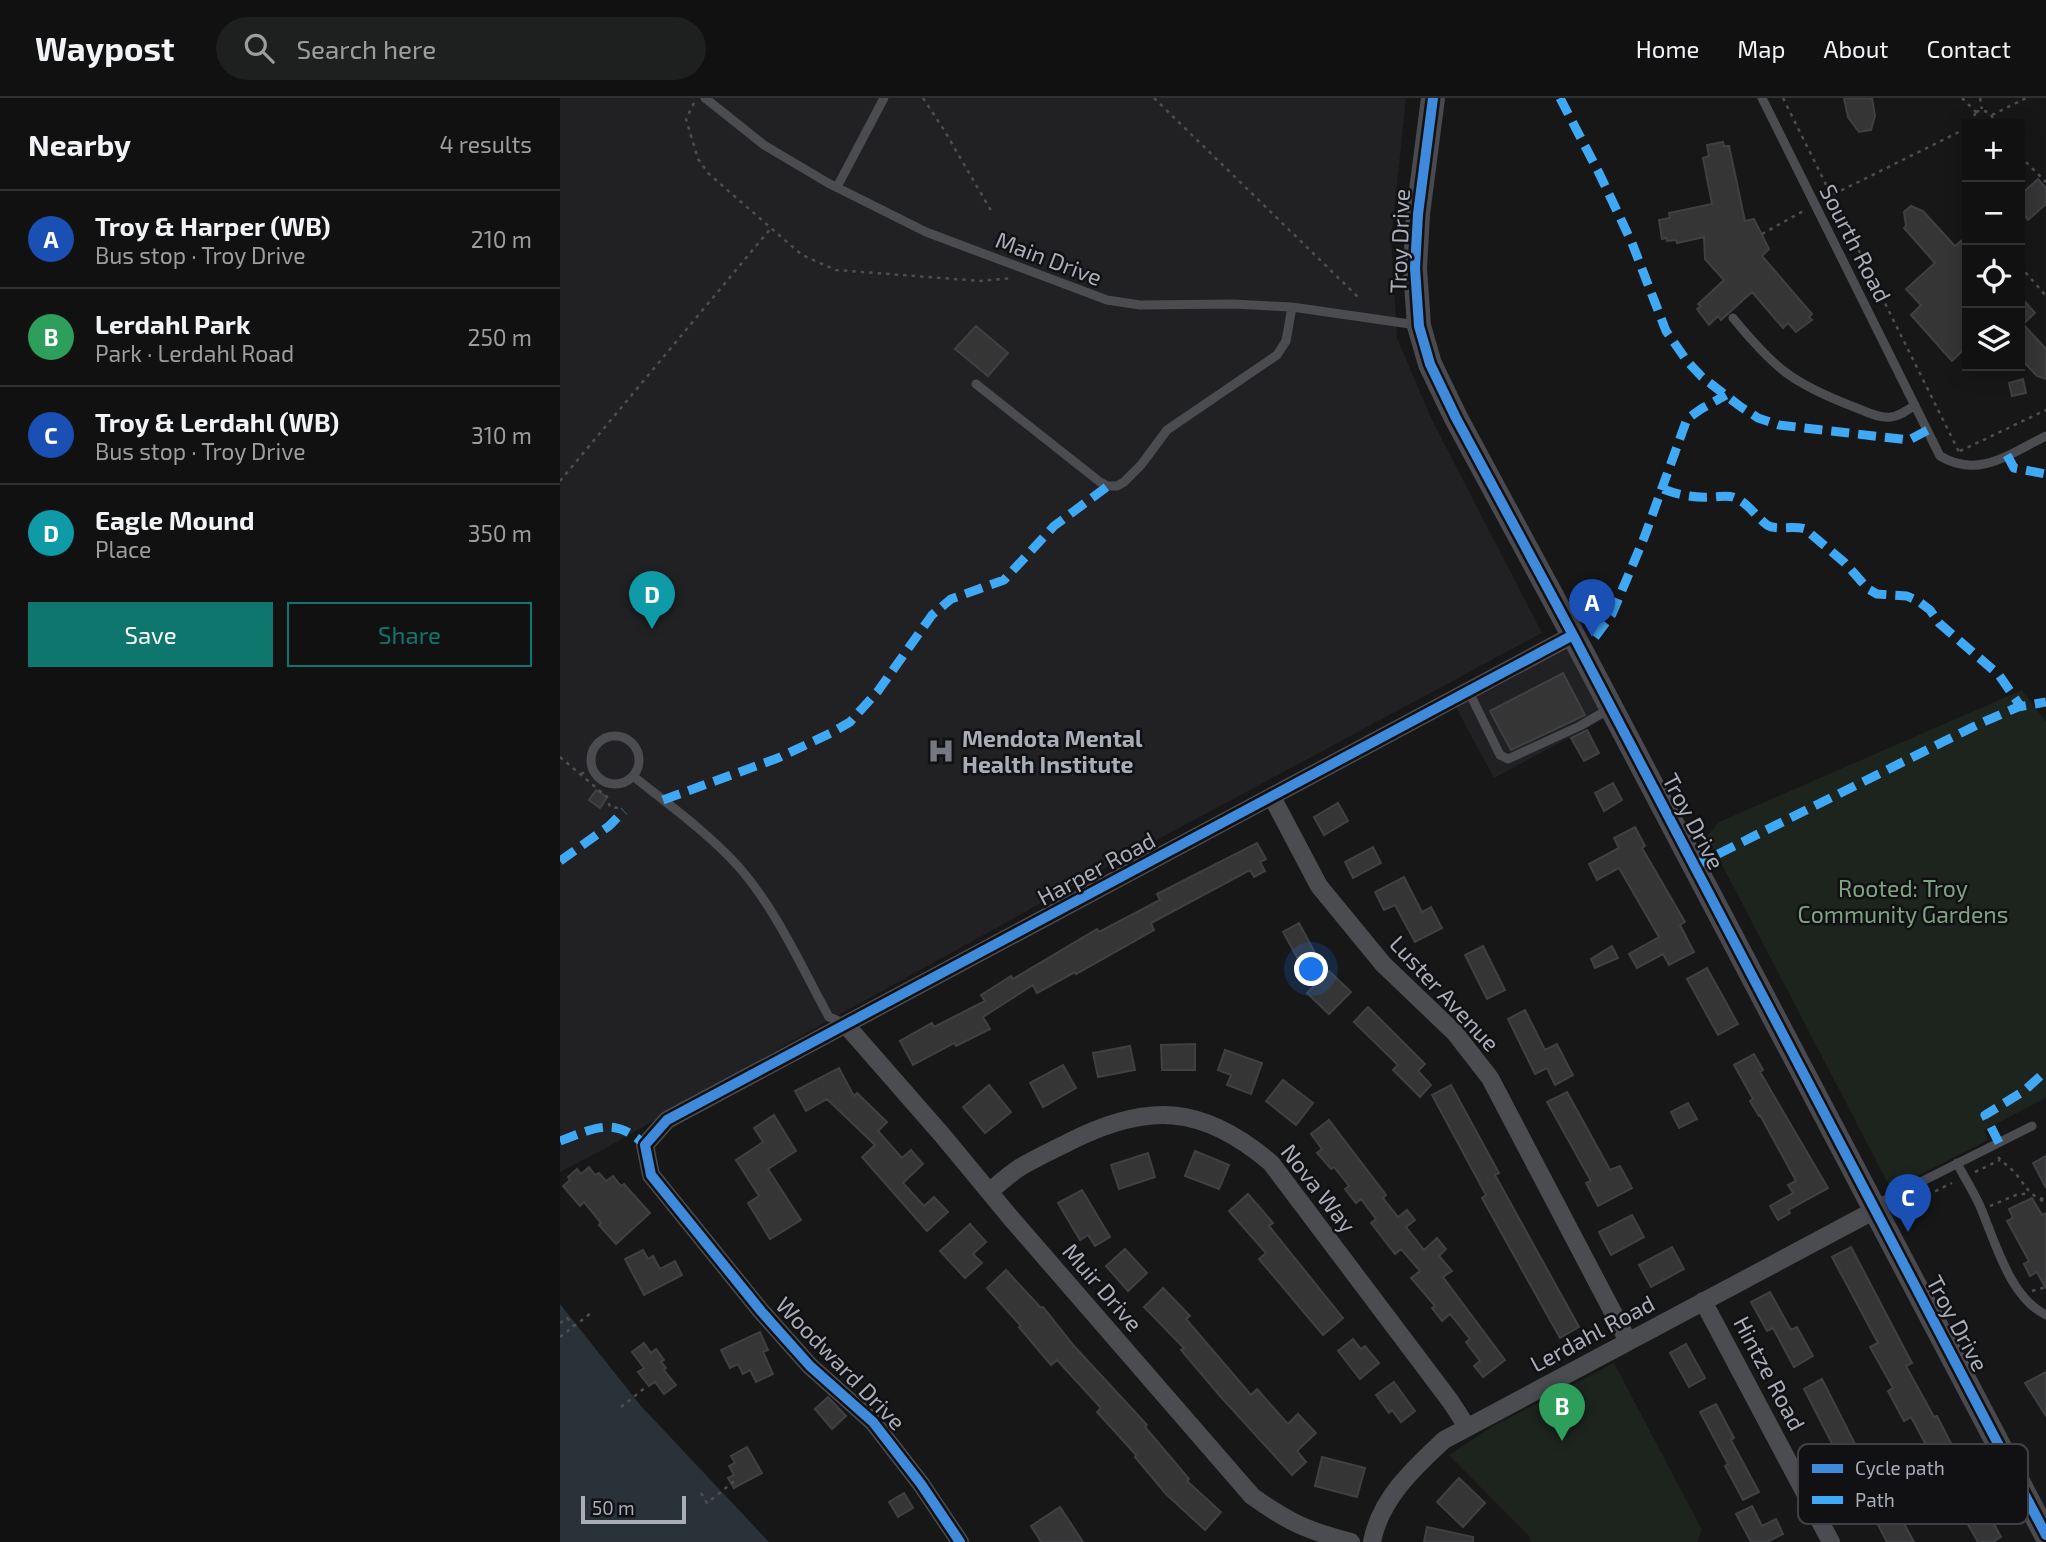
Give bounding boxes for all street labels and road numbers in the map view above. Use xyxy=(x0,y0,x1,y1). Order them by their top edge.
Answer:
street label: Sourth Road xyxy=(1814,179,1898,307)
street label: Troy Drive xyxy=(1383,188,1415,294)
street label: Main Drive xyxy=(992,225,1106,291)
street label: Troy Drive xyxy=(1657,768,1731,874)
street label: Harper Road xyxy=(1032,825,1160,911)
street label: Luster Avenue xyxy=(1384,929,1506,1057)
street label: Nova Way xyxy=(1276,1138,1362,1238)
street label: Muir Drive xyxy=(1057,1237,1149,1337)
street label: Troy Drive xyxy=(1921,1270,1995,1376)
street label: Lerdahl Road xyxy=(1525,1289,1659,1377)
street label: Woodward Drive xyxy=(770,1291,912,1435)
street label: Hintze Road xyxy=(1728,1311,1812,1435)

